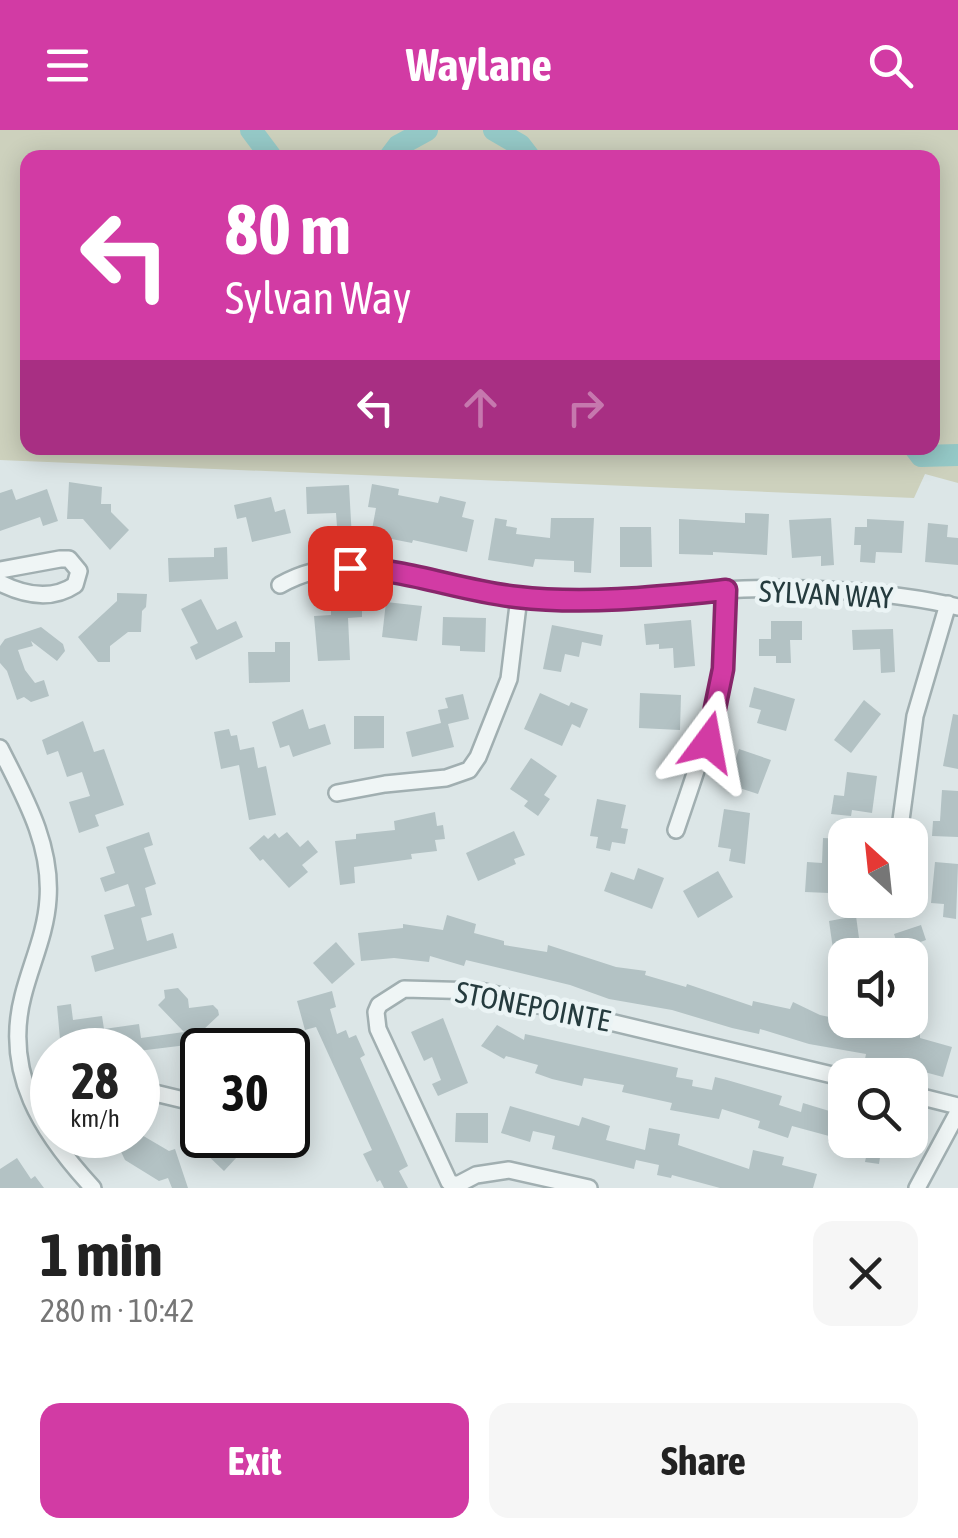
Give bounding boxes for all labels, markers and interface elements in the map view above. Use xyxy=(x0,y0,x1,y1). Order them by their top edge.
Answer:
icon: menu xyxy=(40,38,95,93)
icon: search xyxy=(863,38,918,93)
text: Waylane xyxy=(406,39,552,91)
text: 80 m xyxy=(225,189,351,269)
icon: left xyxy=(60,190,190,320)
text: Sylvan Way xyxy=(225,272,411,324)
icon: left xyxy=(348,380,403,435)
icon: ahead xyxy=(453,380,508,435)
icon: right xyxy=(558,380,613,435)
pin xyxy=(308,526,393,611)
icon: arrive xyxy=(323,541,378,596)
street label: SYLVAN WAY xyxy=(758,574,895,615)
position arrow xyxy=(656,690,760,794)
north arrow xyxy=(828,818,928,918)
map controls xyxy=(828,818,928,1158)
button: sound xyxy=(828,938,928,1038)
street label: STONEPOINTE xyxy=(453,974,613,1038)
speed limit sign: 30 xyxy=(180,1028,310,1158)
text: 28 xyxy=(71,1052,118,1110)
button: search xyxy=(828,1058,928,1158)
text: km/h xyxy=(70,1104,120,1132)
text: 1 min xyxy=(40,1220,163,1289)
button: close xyxy=(813,1221,918,1326)
text: 280 m · 10:42 xyxy=(40,1292,195,1329)
button: Exit xyxy=(40,1403,469,1518)
button: Share xyxy=(489,1403,918,1518)

